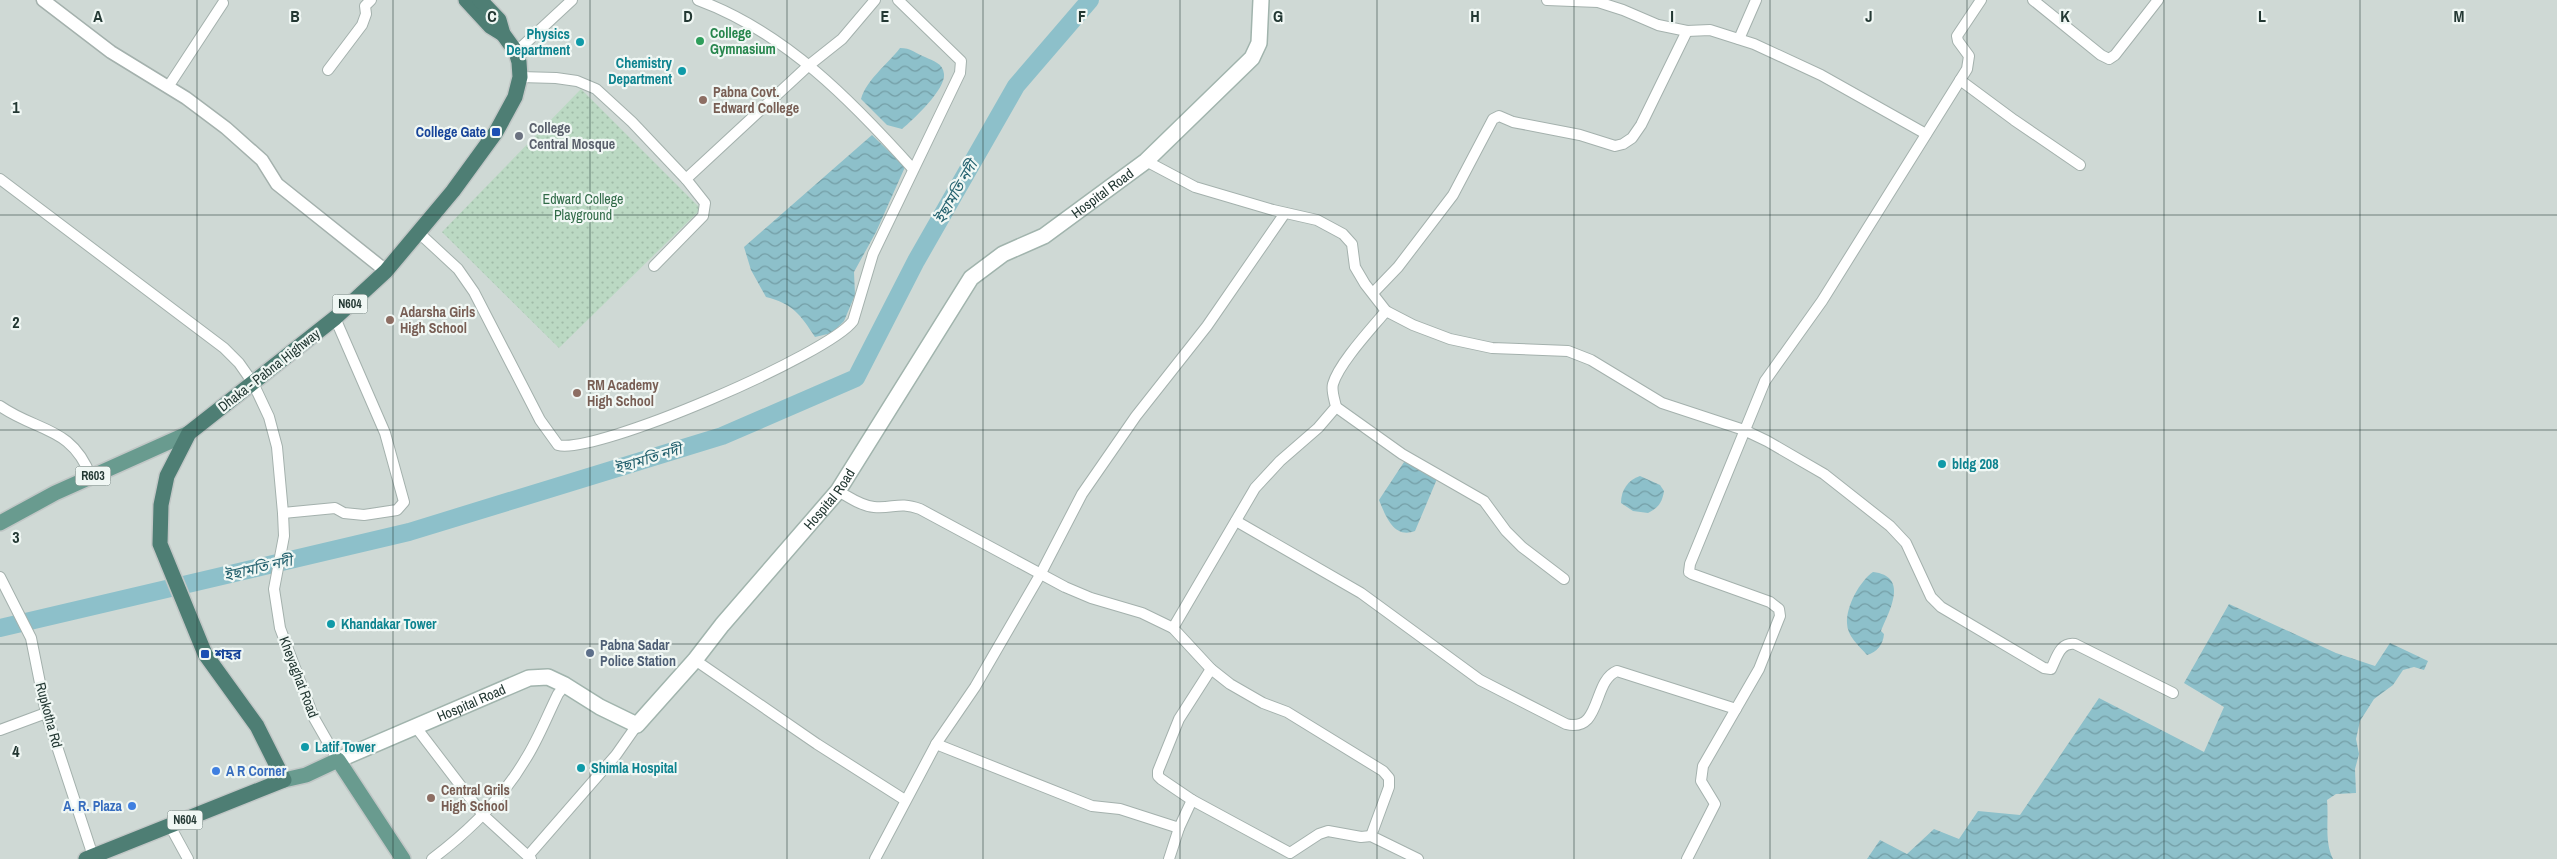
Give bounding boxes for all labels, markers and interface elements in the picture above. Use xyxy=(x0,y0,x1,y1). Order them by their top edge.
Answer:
text: A xyxy=(93,5,103,27)
text: B xyxy=(290,5,300,27)
text: C xyxy=(487,5,497,27)
text: D xyxy=(683,5,693,27)
text: E xyxy=(881,5,890,27)
text: F xyxy=(1078,5,1086,27)
text: G xyxy=(1273,5,1283,27)
text: H xyxy=(1470,5,1480,27)
text: I xyxy=(1670,5,1674,27)
text: J xyxy=(1865,5,1873,27)
text: K xyxy=(2060,5,2070,27)
text: L xyxy=(2258,5,2266,27)
text: M xyxy=(2454,5,2465,27)
place label: College Gymnasium xyxy=(710,24,776,58)
place label: Physics Department xyxy=(506,25,570,59)
marker: College Gymnasium xyxy=(694,35,706,47)
marker: Physics Department xyxy=(574,36,586,48)
place label: Chemistry Department xyxy=(608,54,673,88)
marker: Chemistry Department xyxy=(676,65,688,77)
place label: Pabna Covt. Edward College xyxy=(713,83,799,117)
marker: Pabna Covt. Edward College xyxy=(697,94,709,106)
text: 1 xyxy=(12,96,20,118)
place label: College Central Mosque xyxy=(529,119,615,153)
place label: College Gate xyxy=(416,123,486,141)
marker: College Gate xyxy=(490,126,502,138)
marker: College Central Mosque xyxy=(513,130,525,142)
water label: ইছামতি নদী xyxy=(929,154,984,227)
street label: Hospital Road xyxy=(1068,164,1137,222)
park label: Edward College Playground xyxy=(542,190,624,224)
road number: N604 xyxy=(332,294,368,314)
place label: Adarsha Girls High School xyxy=(400,303,475,337)
text: 2 xyxy=(12,311,20,333)
marker: Adarsha Girls High School xyxy=(384,314,396,326)
street label: Dhaka - Pabna Highway xyxy=(214,324,324,415)
place label: RM Academy High School xyxy=(587,376,659,410)
marker: RM Academy High School xyxy=(571,387,583,399)
water label: ইছামতি নদী xyxy=(611,437,687,479)
place label: bldg 208 xyxy=(1952,455,1999,473)
marker: bldg 208 xyxy=(1936,458,1948,470)
street label: Hospital Road xyxy=(800,465,859,533)
road number: R603 xyxy=(76,466,110,486)
text: 3 xyxy=(12,526,20,548)
water label: ইছামতি নদী xyxy=(222,549,297,586)
place label: Khandakar Tower xyxy=(341,615,437,633)
marker: Khandakar Tower xyxy=(325,618,337,630)
street label: Kheyaghat Road xyxy=(275,634,323,720)
place label: Pabna Sadar Police Station xyxy=(600,636,676,670)
place label: শহর xyxy=(214,645,242,663)
marker: Pabna Sadar Police Station xyxy=(584,647,596,659)
marker: শহর xyxy=(199,648,211,660)
street label: Rupkotha Rd xyxy=(32,680,66,750)
street label: Hospital Road xyxy=(434,680,508,725)
place label: Latif Tower xyxy=(315,738,376,756)
text: 4 xyxy=(12,740,20,762)
marker: Latif Tower xyxy=(299,741,311,753)
place label: Shimla Hospital xyxy=(591,759,677,777)
place label: A R Corner xyxy=(226,762,287,780)
marker: Shimla Hospital xyxy=(575,762,587,774)
marker: A R Corner xyxy=(210,765,222,777)
place label: Central Grils High School xyxy=(441,781,510,815)
marker: Central Grils High School xyxy=(425,792,437,804)
place label: A. R. Plaza xyxy=(63,797,123,815)
marker: A. R. Plaza xyxy=(126,800,138,812)
road number: N604 xyxy=(168,810,202,830)

